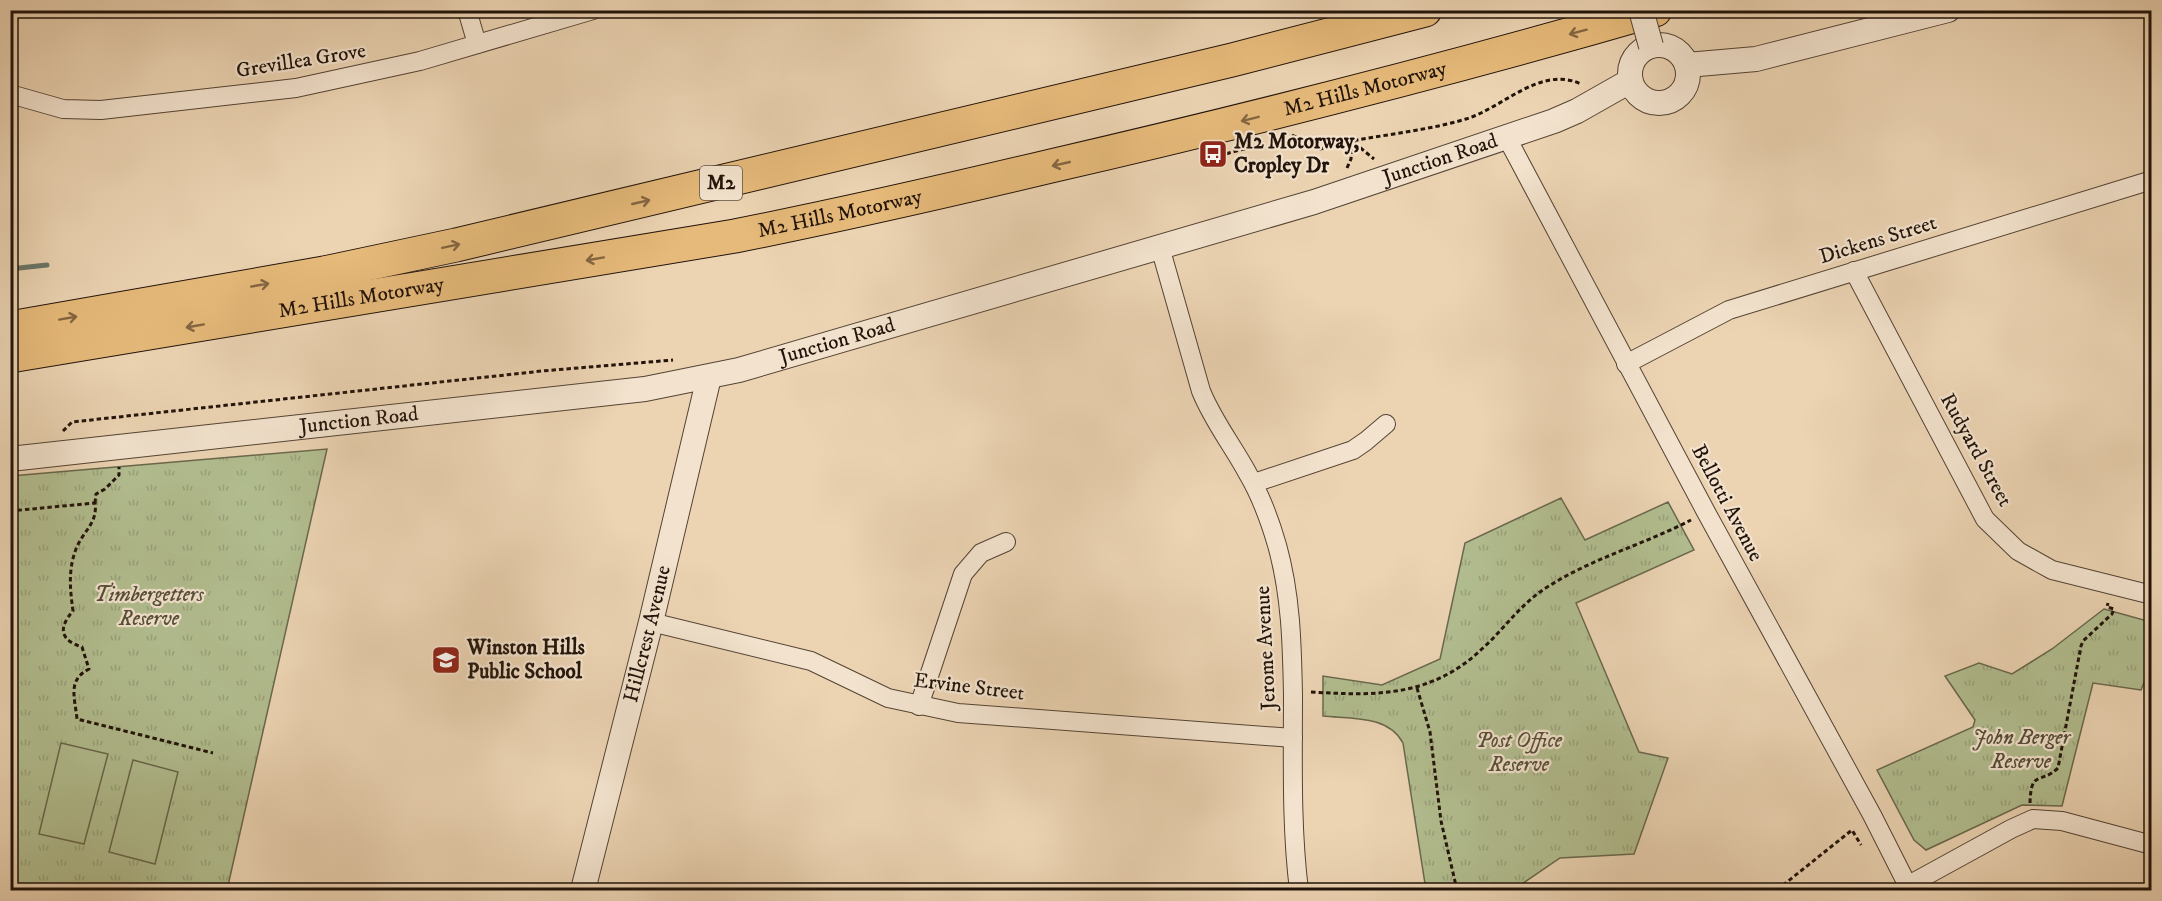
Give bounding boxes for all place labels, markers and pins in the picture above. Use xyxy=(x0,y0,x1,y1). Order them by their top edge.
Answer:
place label: M2 Motorway, Cropley Dr xyxy=(1234,129,1360,179)
bus stop icon: M2 Motorway, Cropley Dr xyxy=(1197,138,1229,170)
place label: Winston Hills Public School xyxy=(466,635,585,685)
school or university icon: Winston Hills Public School xyxy=(430,644,462,676)

